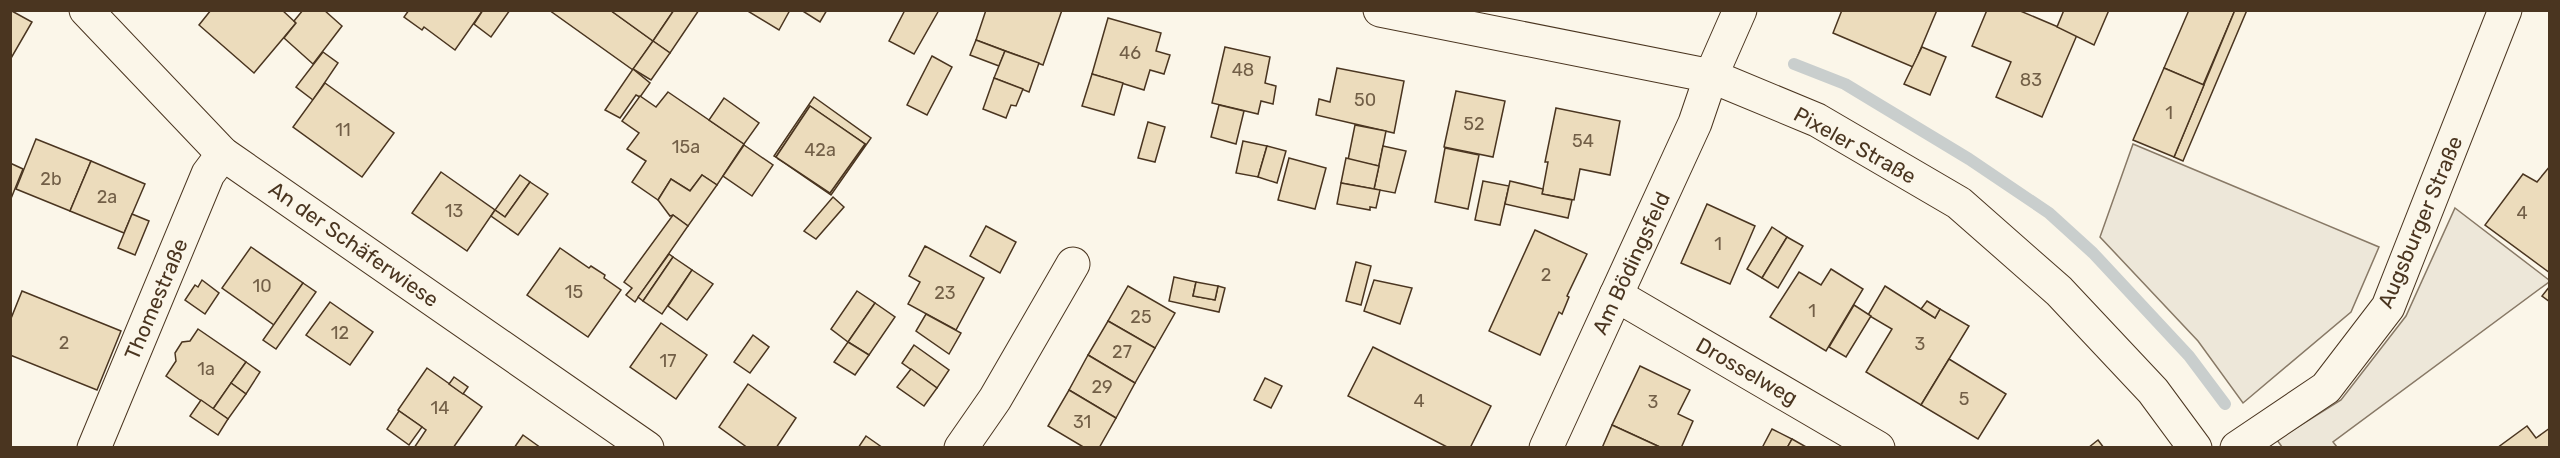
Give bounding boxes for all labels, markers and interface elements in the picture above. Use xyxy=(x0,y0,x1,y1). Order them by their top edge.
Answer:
house number: 46 xyxy=(1119,42,1141,64)
house number: 48 xyxy=(1232,59,1254,81)
house number: 83 xyxy=(2020,69,2042,91)
house number: 50 xyxy=(1354,89,1376,111)
street label: Pixeler Straße xyxy=(1790,101,1920,189)
house number: 1 xyxy=(2165,102,2173,124)
house number: 52 xyxy=(1463,113,1485,135)
house number: 11 xyxy=(335,119,351,141)
house number: 54 xyxy=(1572,130,1594,152)
street label: Augsburger Straße xyxy=(2372,132,2468,312)
house number: 15a xyxy=(672,136,700,158)
house number: 42a xyxy=(804,139,836,161)
house number: 2b xyxy=(40,168,62,190)
street label: An der Schäferwiese xyxy=(264,176,444,312)
house number: 2a xyxy=(97,186,117,208)
street label: Am Bödingsfeld xyxy=(1587,188,1675,338)
house number: 13 xyxy=(445,200,463,222)
house number: 4 xyxy=(2516,202,2528,224)
house number: 1 xyxy=(1714,233,1722,255)
street label: Thomestraße xyxy=(119,235,193,363)
house number: 2 xyxy=(1541,264,1551,286)
house number: 10 xyxy=(252,275,272,297)
house number: 15 xyxy=(565,281,583,303)
house number: 23 xyxy=(934,282,956,304)
house number: 1 xyxy=(1808,300,1816,322)
house number: 25 xyxy=(1130,306,1152,328)
house number: 12 xyxy=(331,322,349,344)
house number: 2 xyxy=(59,332,69,354)
street label: Drosselweg xyxy=(1692,332,1802,410)
house number: 3 xyxy=(1915,333,1925,355)
house number: 27 xyxy=(1112,341,1132,363)
house number: 17 xyxy=(660,350,676,372)
house number: 1a xyxy=(197,358,215,380)
house number: 29 xyxy=(1091,376,1113,398)
house number: 5 xyxy=(1959,388,1969,410)
house number: 4 xyxy=(1413,390,1425,412)
house number: 3 xyxy=(1648,391,1658,413)
house number: 14 xyxy=(431,397,449,419)
house number: 31 xyxy=(1073,411,1091,433)

